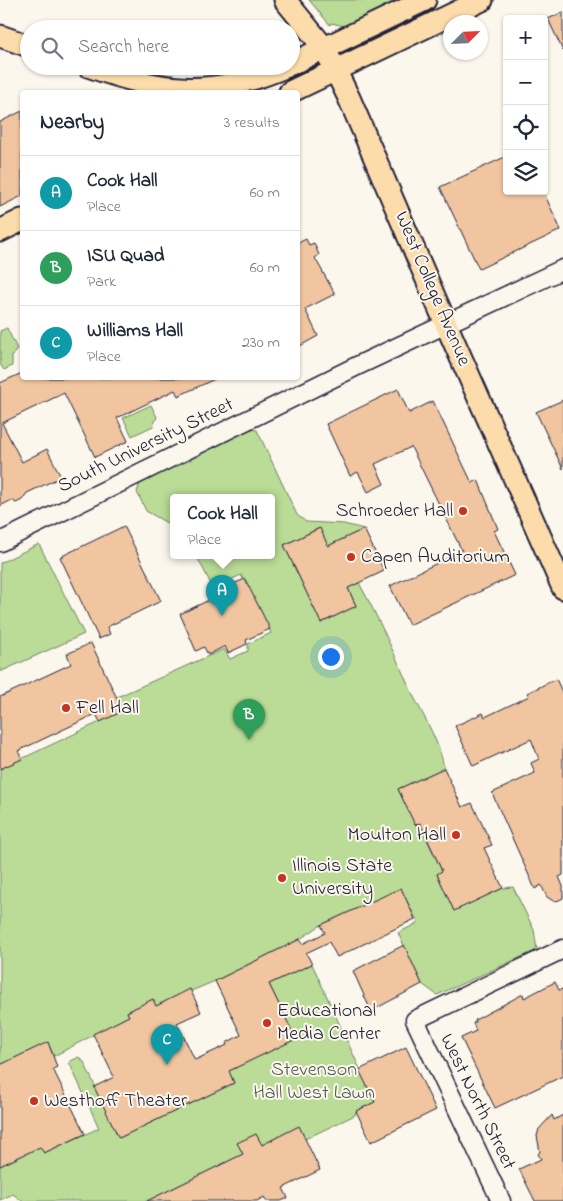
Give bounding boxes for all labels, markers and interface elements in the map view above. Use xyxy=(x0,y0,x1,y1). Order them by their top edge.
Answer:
north arrow xyxy=(443,15,488,60)
map controls xyxy=(503,15,548,195)
button: + xyxy=(503,15,548,60)
search box xyxy=(20,20,300,75)
icon: search xyxy=(38,34,66,62)
text: Search here xyxy=(78,34,169,61)
button: − xyxy=(503,60,548,105)
button: locate xyxy=(503,105,548,150)
text: Nearby xyxy=(40,108,104,138)
text: 3 results xyxy=(224,111,280,135)
button: layers xyxy=(503,150,548,195)
text: Cook Hall xyxy=(87,168,157,195)
text: A xyxy=(51,181,61,205)
text: 60 m xyxy=(250,181,280,205)
text: Place xyxy=(87,195,121,219)
street label: West College Avenue xyxy=(385,207,478,371)
text: ISU Quad xyxy=(87,243,164,270)
text: B xyxy=(51,256,61,280)
text: 60 m xyxy=(250,256,280,280)
text: Park xyxy=(87,270,116,294)
text: Williams Hall xyxy=(87,318,183,345)
text: C xyxy=(52,331,60,355)
text: 230 m xyxy=(242,331,280,355)
text: Place xyxy=(87,345,121,369)
street label: South University Street xyxy=(53,391,239,501)
popup xyxy=(170,494,275,559)
place label: Schroeder Hall xyxy=(336,497,453,526)
text: Cook Hall xyxy=(187,501,258,528)
marker: Schroeder Hall xyxy=(457,505,469,517)
text: Place xyxy=(187,528,221,552)
place label: Capen Auditorium xyxy=(361,543,510,572)
marker: Capen Auditorium xyxy=(345,551,357,563)
pin: A xyxy=(206,575,238,616)
your location xyxy=(318,644,344,670)
place label: Fell Hall xyxy=(75,694,139,723)
pin: B xyxy=(233,699,265,740)
marker: Fell Hall xyxy=(60,702,72,714)
place label: Moulton Hall xyxy=(348,821,446,850)
marker: Moulton Hall xyxy=(450,829,462,841)
place label: Illinois State University xyxy=(292,852,392,904)
marker: Illinois State University xyxy=(276,872,288,884)
place label: Educational Media Center xyxy=(277,997,381,1049)
marker: Educational Media Center xyxy=(261,1017,273,1029)
pin: C xyxy=(151,1024,183,1065)
street label: West North Street xyxy=(432,1029,523,1175)
park label: Stevenson Hall West Lawn xyxy=(253,1056,375,1108)
place label: Westhoff Theater xyxy=(44,1087,188,1116)
marker: Westhoff Theater xyxy=(28,1095,40,1107)

